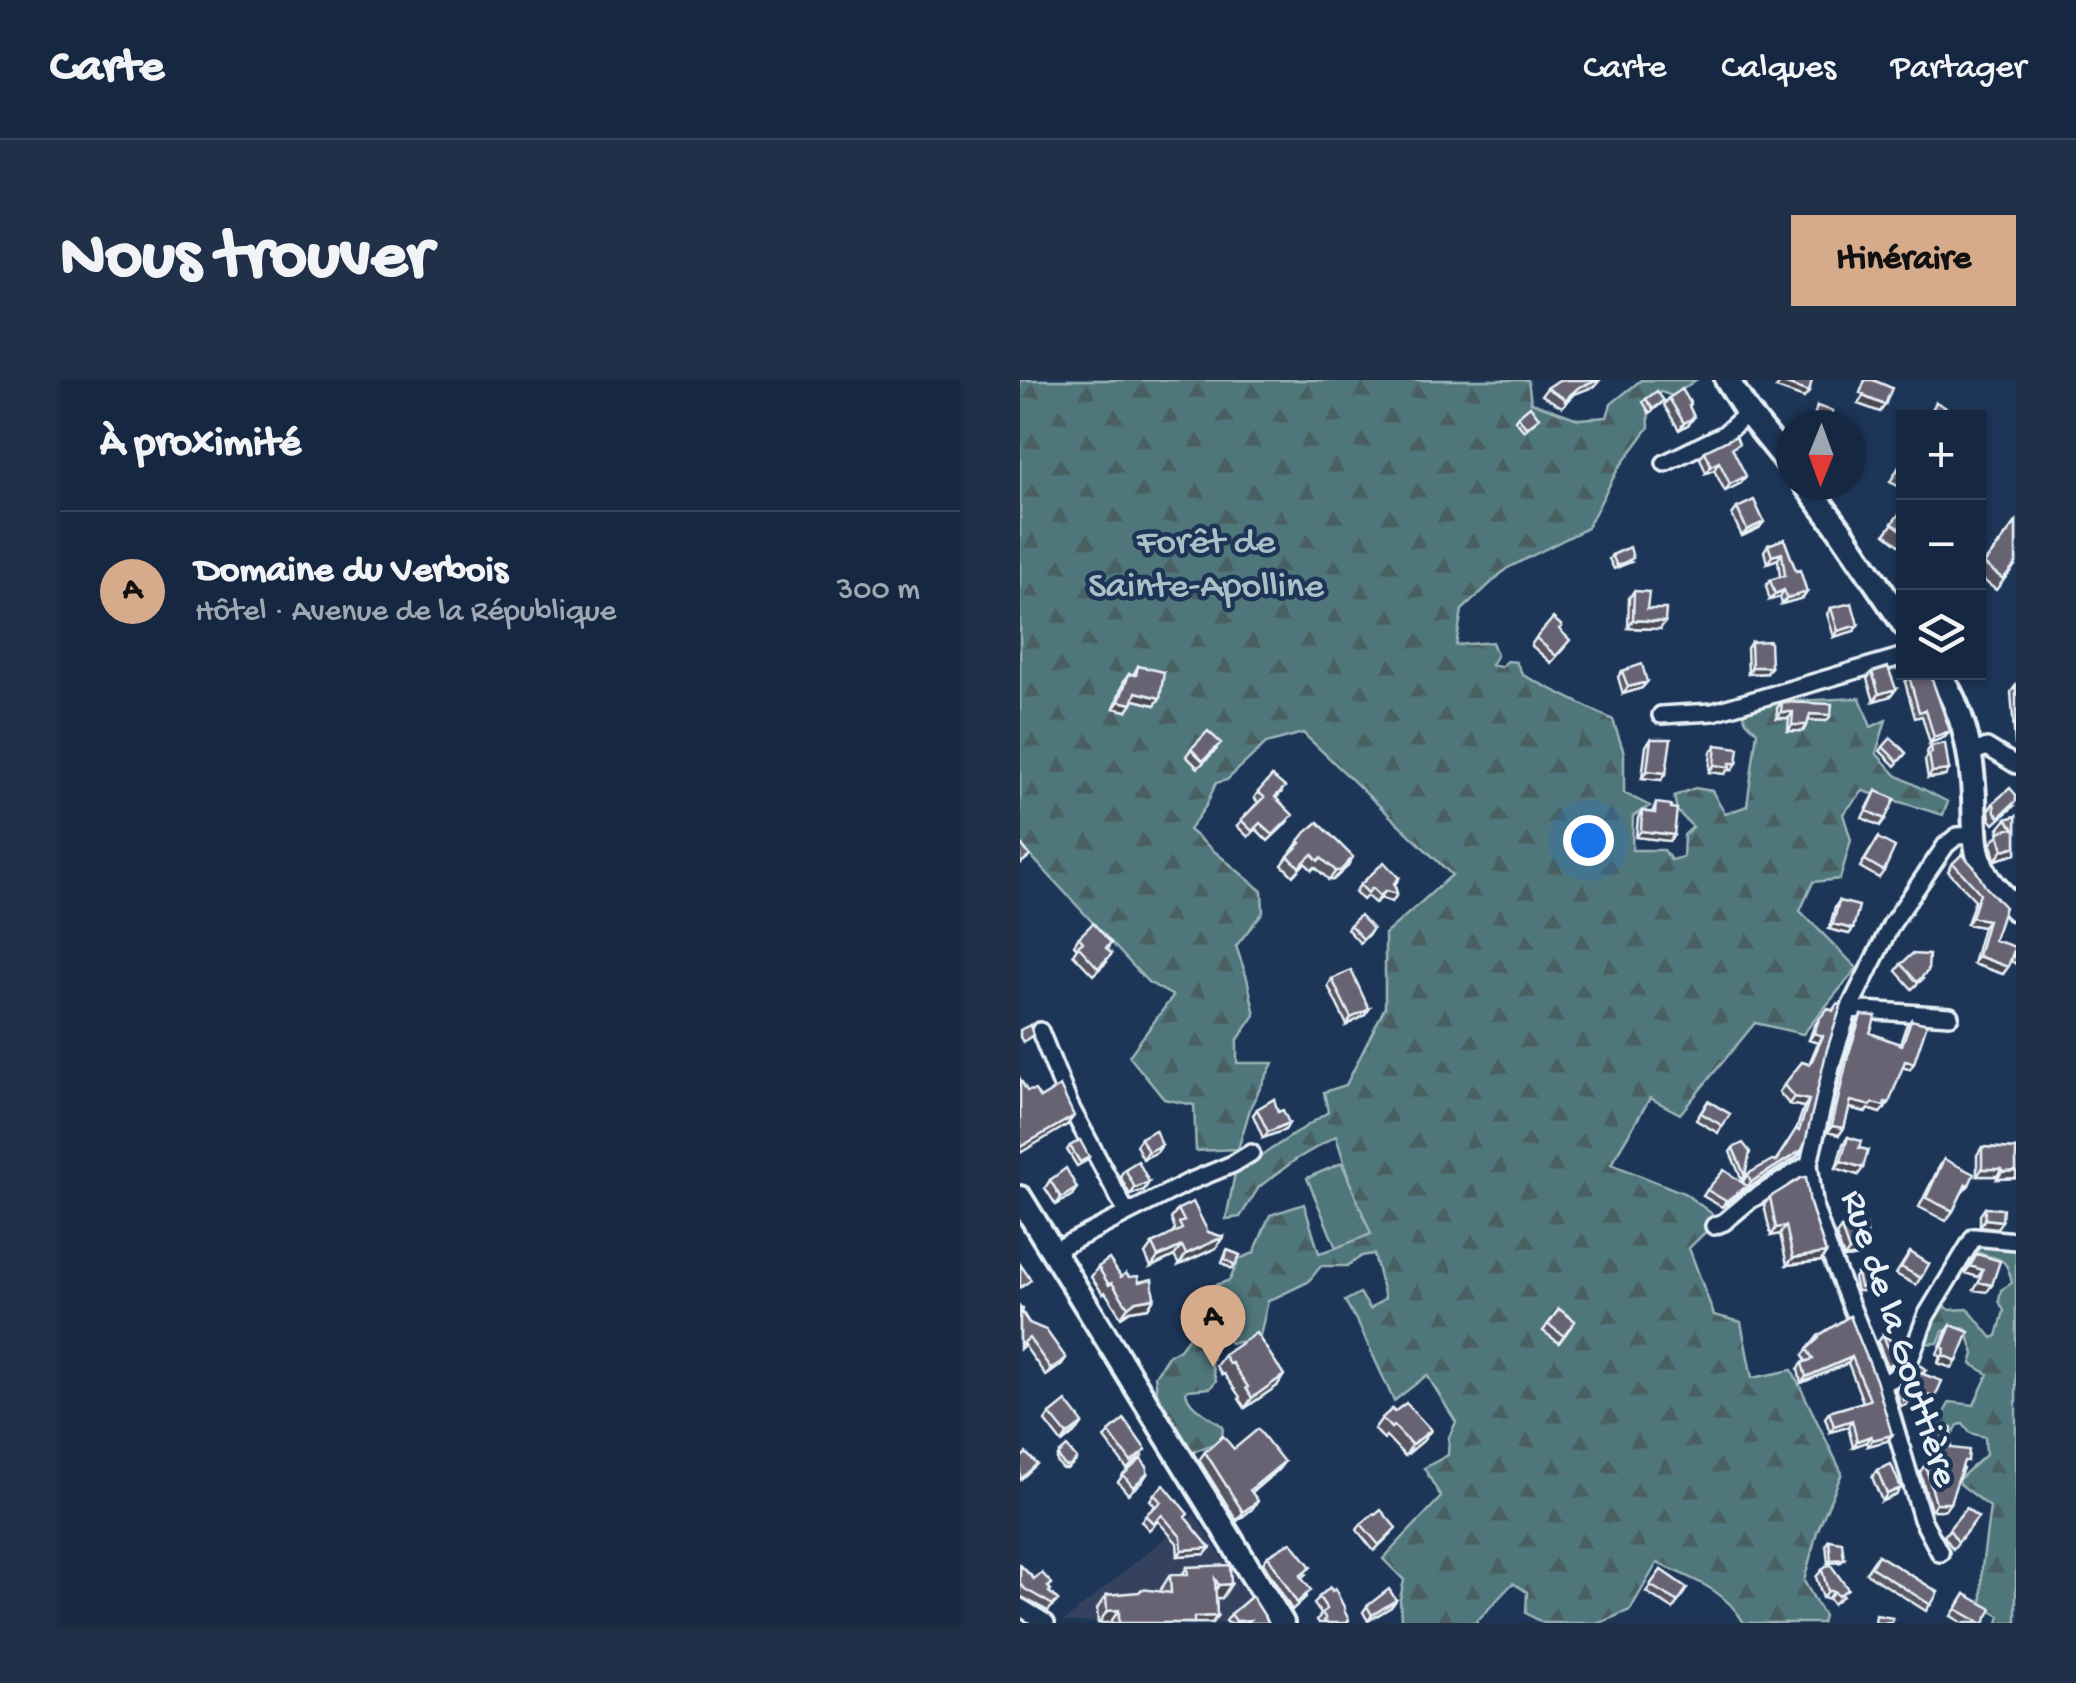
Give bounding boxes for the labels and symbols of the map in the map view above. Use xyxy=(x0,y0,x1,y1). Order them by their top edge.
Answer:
north arrow xyxy=(1776,410,1866,500)
park label: Forêt de Sainte-Apolline xyxy=(1088,522,1324,610)
your location xyxy=(1563,815,1614,866)
street label: Rue de la Gouttière xyxy=(1828,1185,1966,1493)
pin: A xyxy=(1180,1284,1246,1367)

